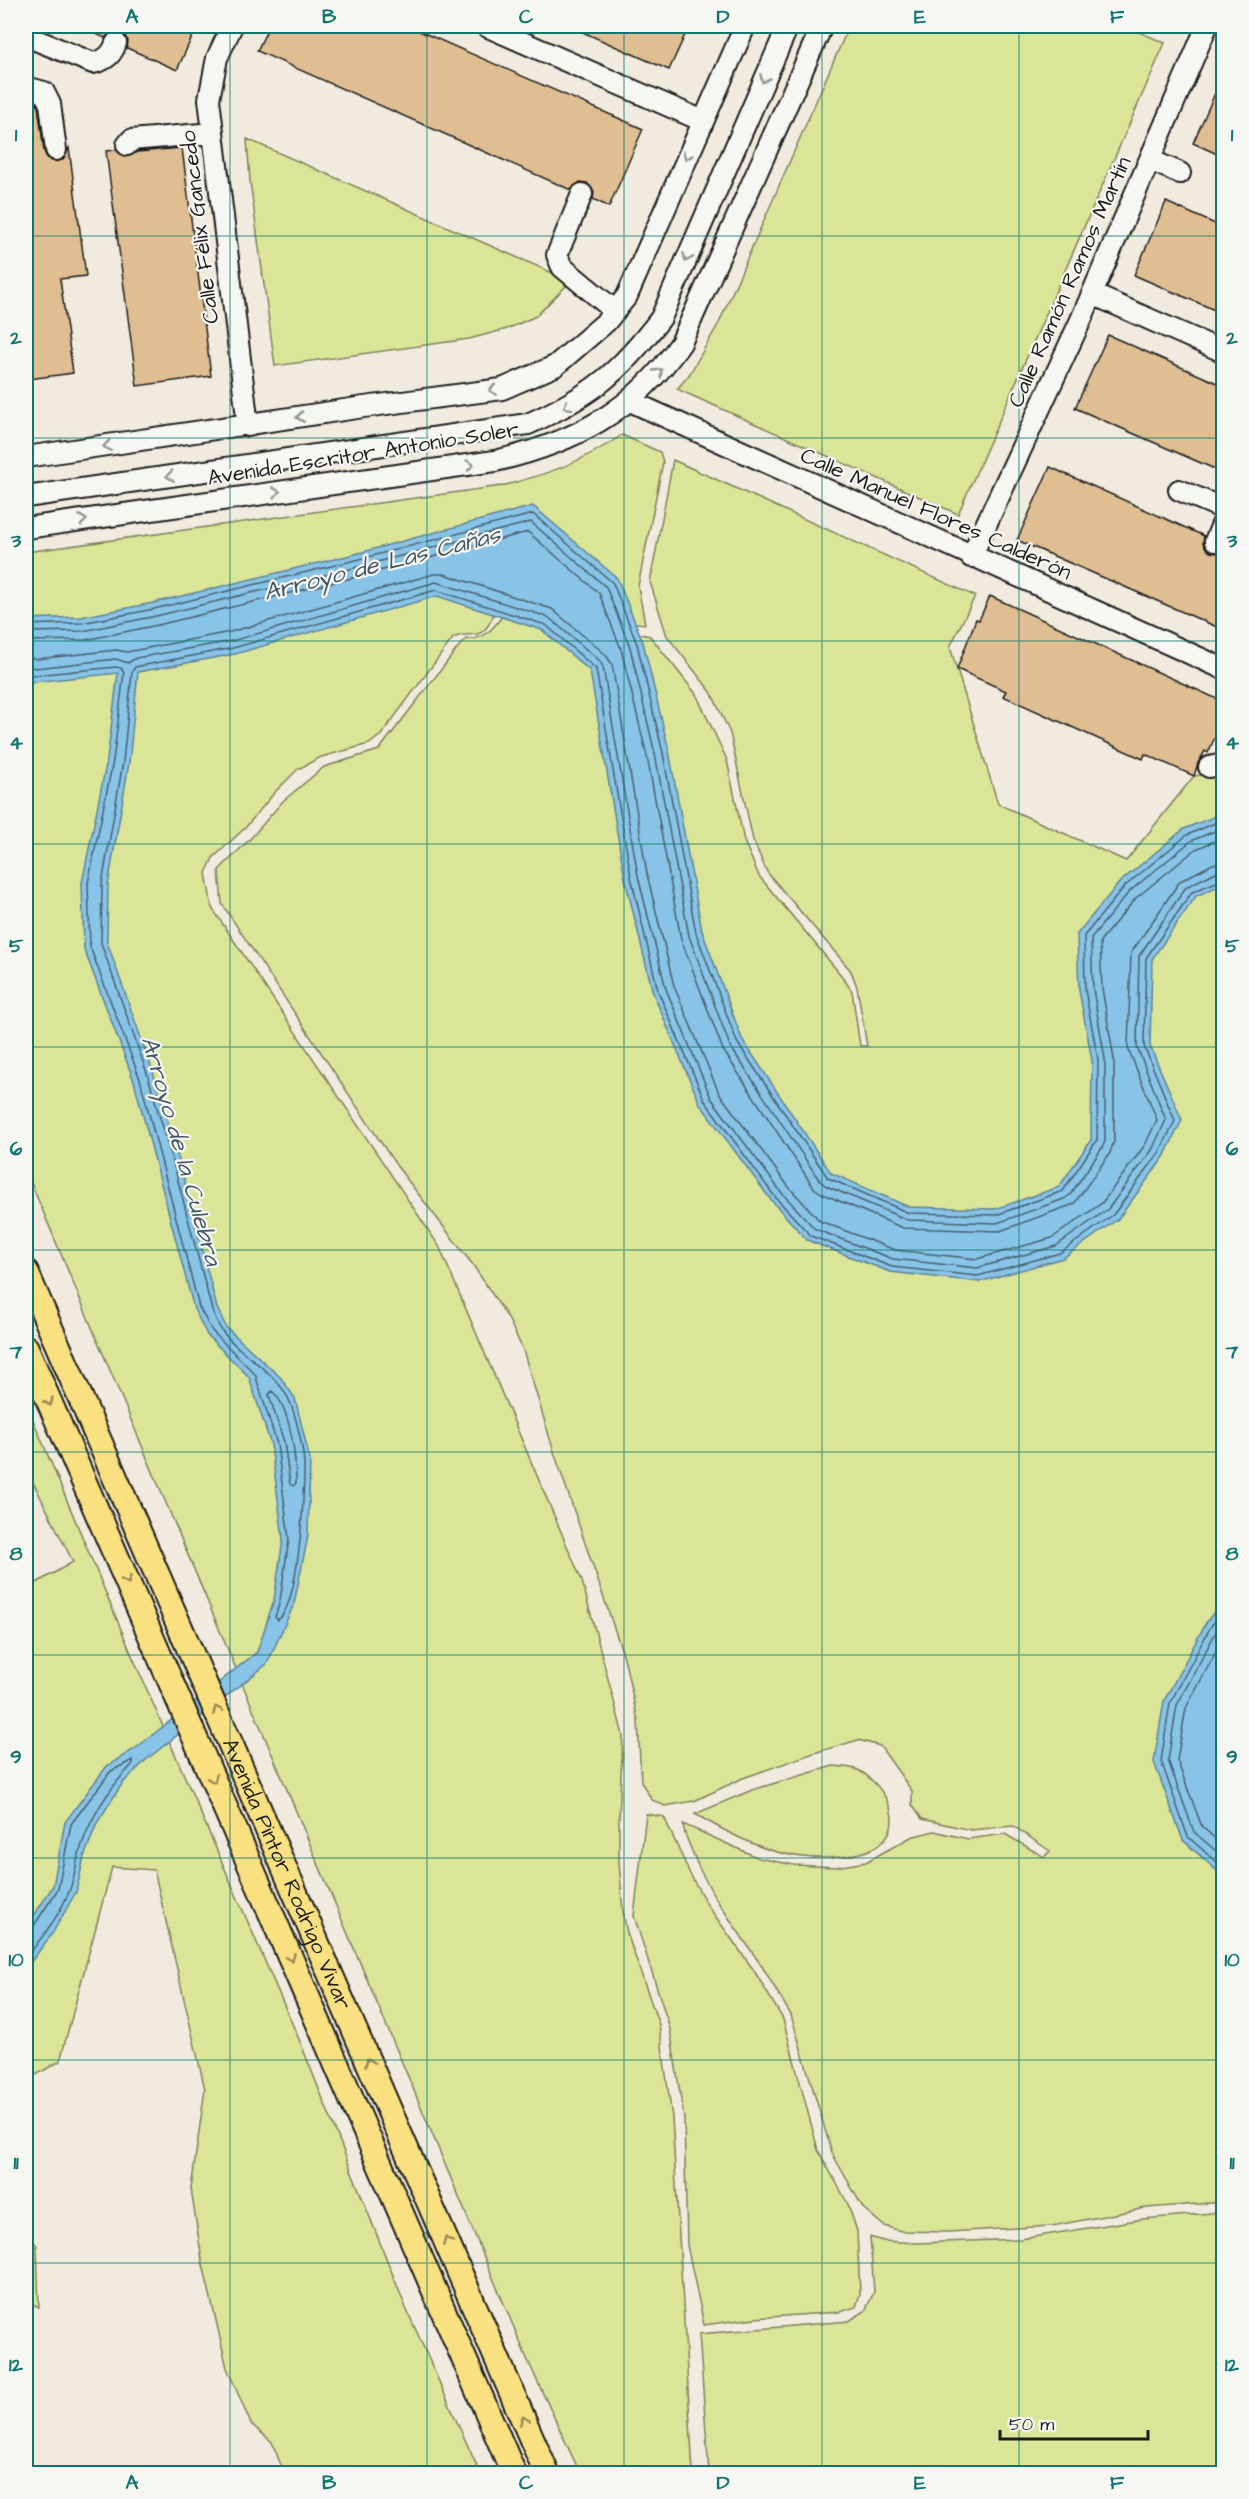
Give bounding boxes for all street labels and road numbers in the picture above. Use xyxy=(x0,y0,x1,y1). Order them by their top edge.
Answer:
street label: Calle Félix Gancedo xyxy=(173,128,227,325)
street label: Calle Ramón Ramos Martín xyxy=(1001,152,1139,412)
street label: Avenida Escritor Antonio Soler xyxy=(205,414,521,494)
street label: Calle Manuel Flores Calderón xyxy=(795,440,1077,588)
street label: Avenida Pintor Rodrigo Vivar xyxy=(214,1733,359,2014)

